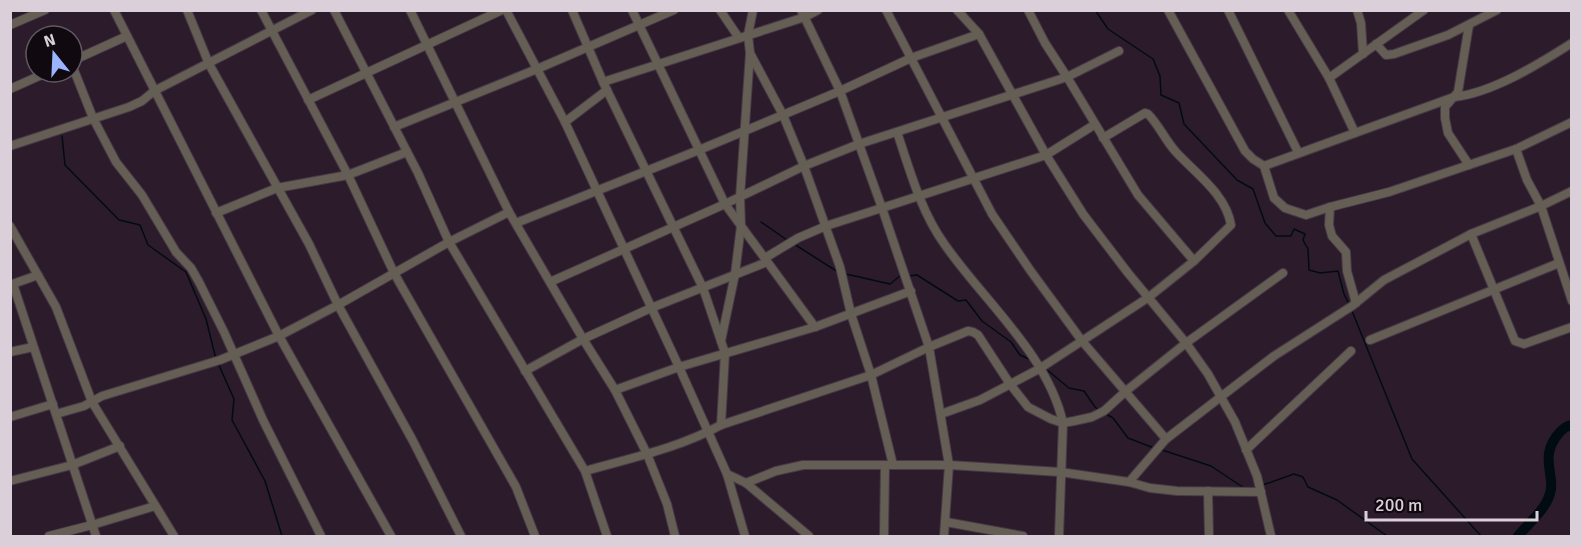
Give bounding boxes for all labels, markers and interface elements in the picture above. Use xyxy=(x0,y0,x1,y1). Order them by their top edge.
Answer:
north arrow xyxy=(24,24,84,84)
text: N xyxy=(41,29,58,52)
scale bar xyxy=(1366,484,1537,522)
text: 200 m xyxy=(1375,494,1422,516)

